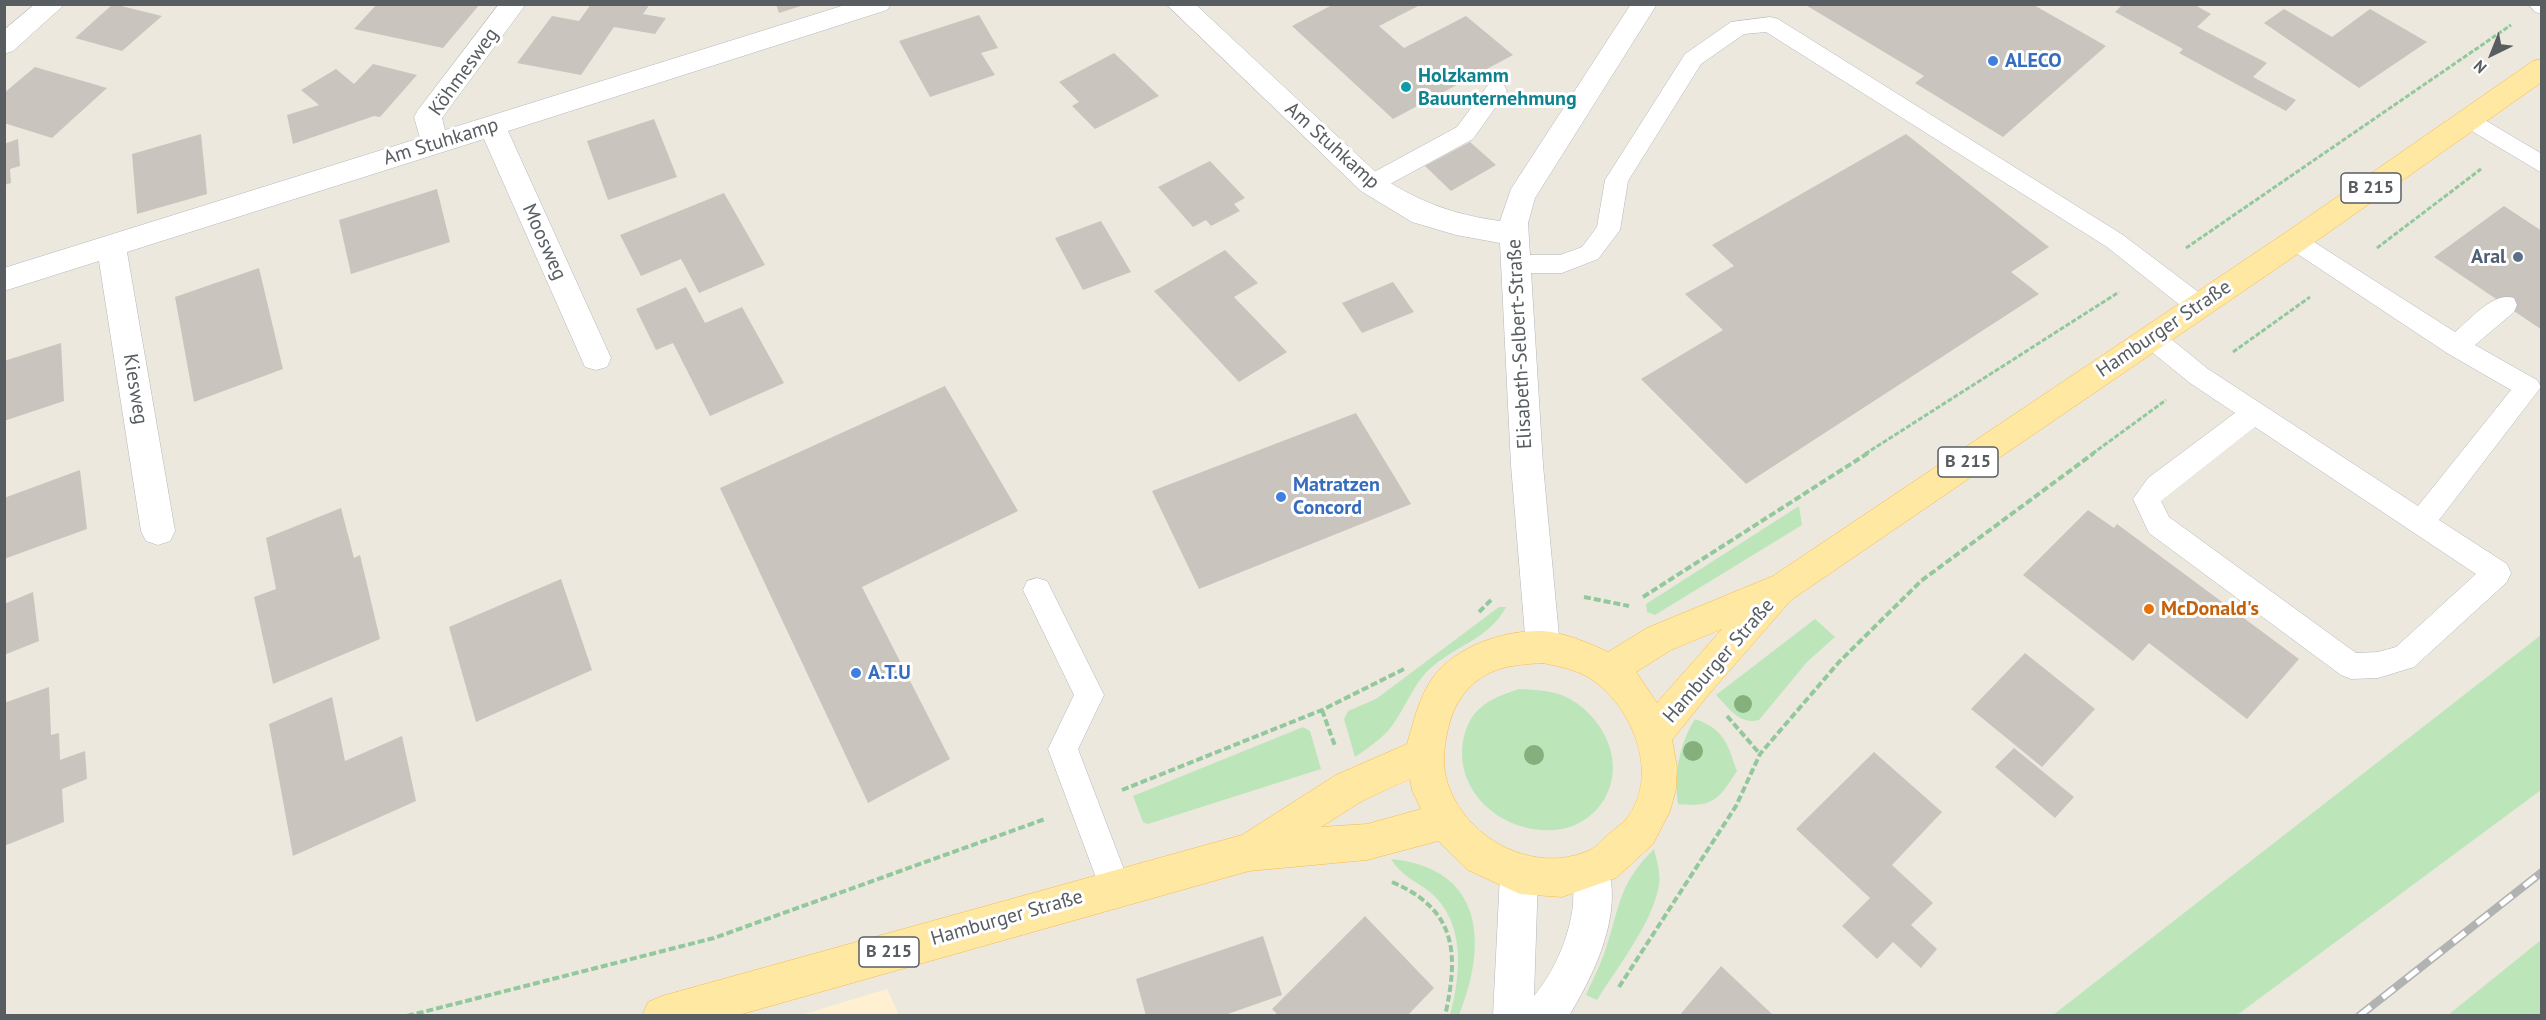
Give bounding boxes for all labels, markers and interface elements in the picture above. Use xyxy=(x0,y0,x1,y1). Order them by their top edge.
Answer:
street label: Köhmesweg xyxy=(424,23,504,121)
north arrow xyxy=(2462,24,2522,84)
place label: ALECO xyxy=(2005,49,2062,73)
marker: ALECO xyxy=(1986,54,2000,68)
text: N xyxy=(2469,56,2490,78)
place label: Holzkamm Bauunternehmung xyxy=(1418,64,1577,111)
marker: Holzkamm Bauunternehmung xyxy=(1399,80,1413,94)
street label: Am Stuhkamp xyxy=(1280,97,1384,195)
street label: Am Stuhkamp xyxy=(381,113,501,171)
road number: B 215 xyxy=(2341,173,2401,203)
street label: Moosweg xyxy=(517,200,571,284)
street label: Elisabeth-Selbert-Straße xyxy=(1503,238,1537,450)
place label: Aral xyxy=(2471,245,2506,269)
marker: Aral xyxy=(2511,250,2525,264)
street label: Hamburger Straße xyxy=(2092,275,2236,383)
street label: Kiesweg xyxy=(118,352,152,426)
road number: B 215 xyxy=(1938,447,1998,477)
place label: Matratzen Concord xyxy=(1293,473,1380,520)
marker: Matratzen Concord xyxy=(1274,490,1288,504)
street label: Hamburger Straße xyxy=(1658,594,1780,728)
place label: McDonald's xyxy=(2161,597,2259,621)
marker: McDonald's xyxy=(2142,602,2156,616)
place label: A.T.U xyxy=(868,661,911,685)
marker: A.T.U xyxy=(849,666,863,680)
street label: Hamburger Straße xyxy=(928,885,1086,951)
road number: B 215 xyxy=(859,937,919,967)

